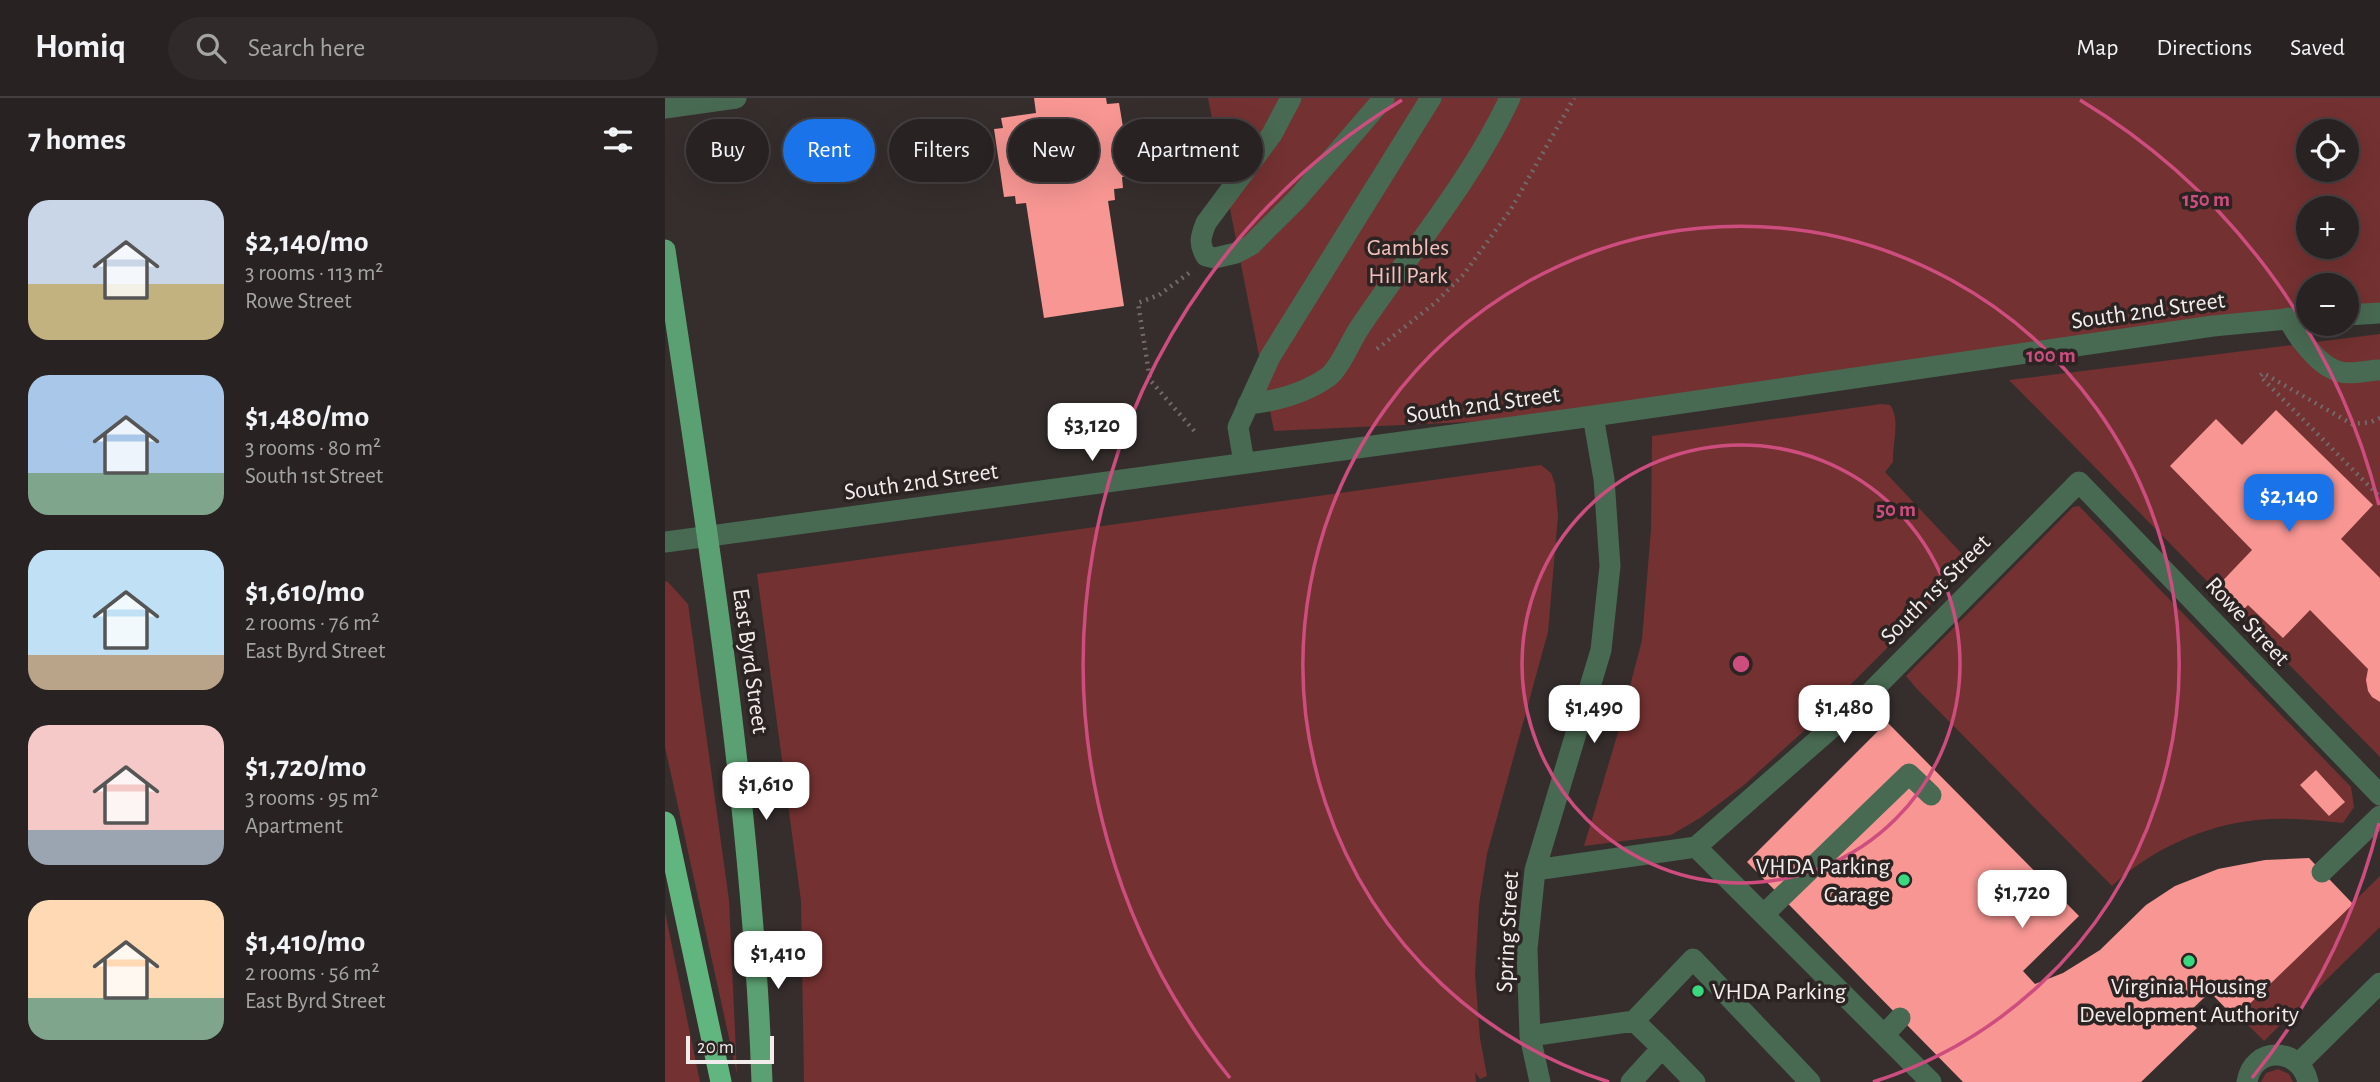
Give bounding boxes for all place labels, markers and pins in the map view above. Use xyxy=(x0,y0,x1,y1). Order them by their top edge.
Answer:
pin: $3,120 xyxy=(1035,404,1149,463)
pin: $2,140 xyxy=(2232,474,2346,534)
centre of rings xyxy=(1729,652,1753,676)
pin: $1,490 xyxy=(1537,686,1651,745)
pin: $1,480 xyxy=(1787,686,1901,745)
pin: $1,610 xyxy=(709,762,823,822)
place label: VHDA Parking Garage xyxy=(1756,855,1890,907)
pin: $1,720 xyxy=(1965,870,2079,930)
marker: VHDA Parking Garage xyxy=(1896,872,1912,888)
pin: $1,410 xyxy=(721,932,835,991)
marker: Virginia Housing Development Authority xyxy=(2181,953,2197,969)
place label: Virginia Housing Development Authority xyxy=(2079,975,2299,1027)
place label: VHDA Parking xyxy=(1712,980,1847,1004)
marker: VHDA Parking xyxy=(1690,983,1706,999)

